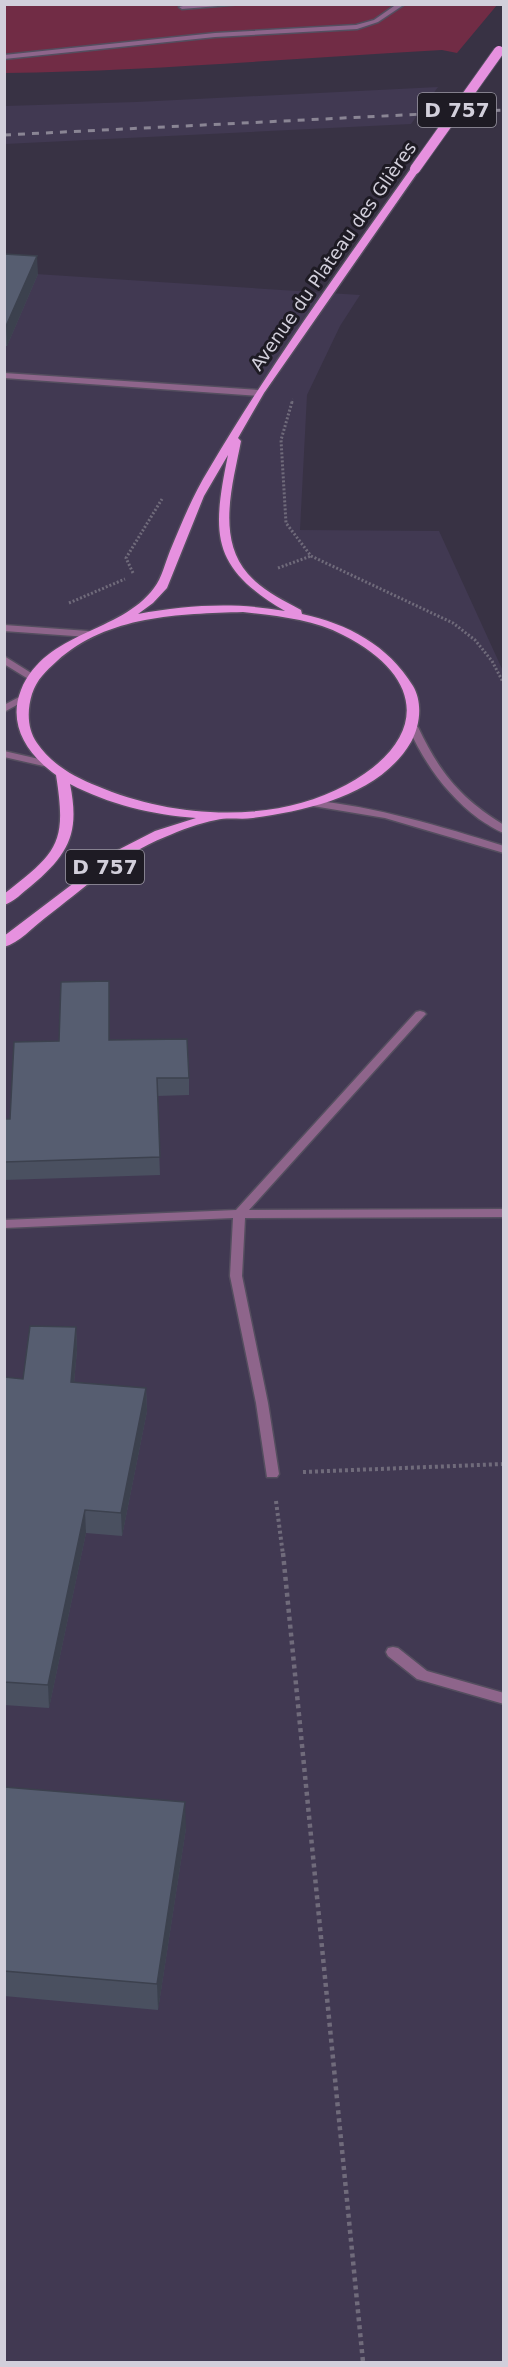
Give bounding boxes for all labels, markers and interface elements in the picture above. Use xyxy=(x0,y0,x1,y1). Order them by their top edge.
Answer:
road number: D 757 xyxy=(418,93,496,127)
street label: Avenue du Plateau des Glières xyxy=(246,138,420,374)
road number: D 757 xyxy=(66,850,144,884)

